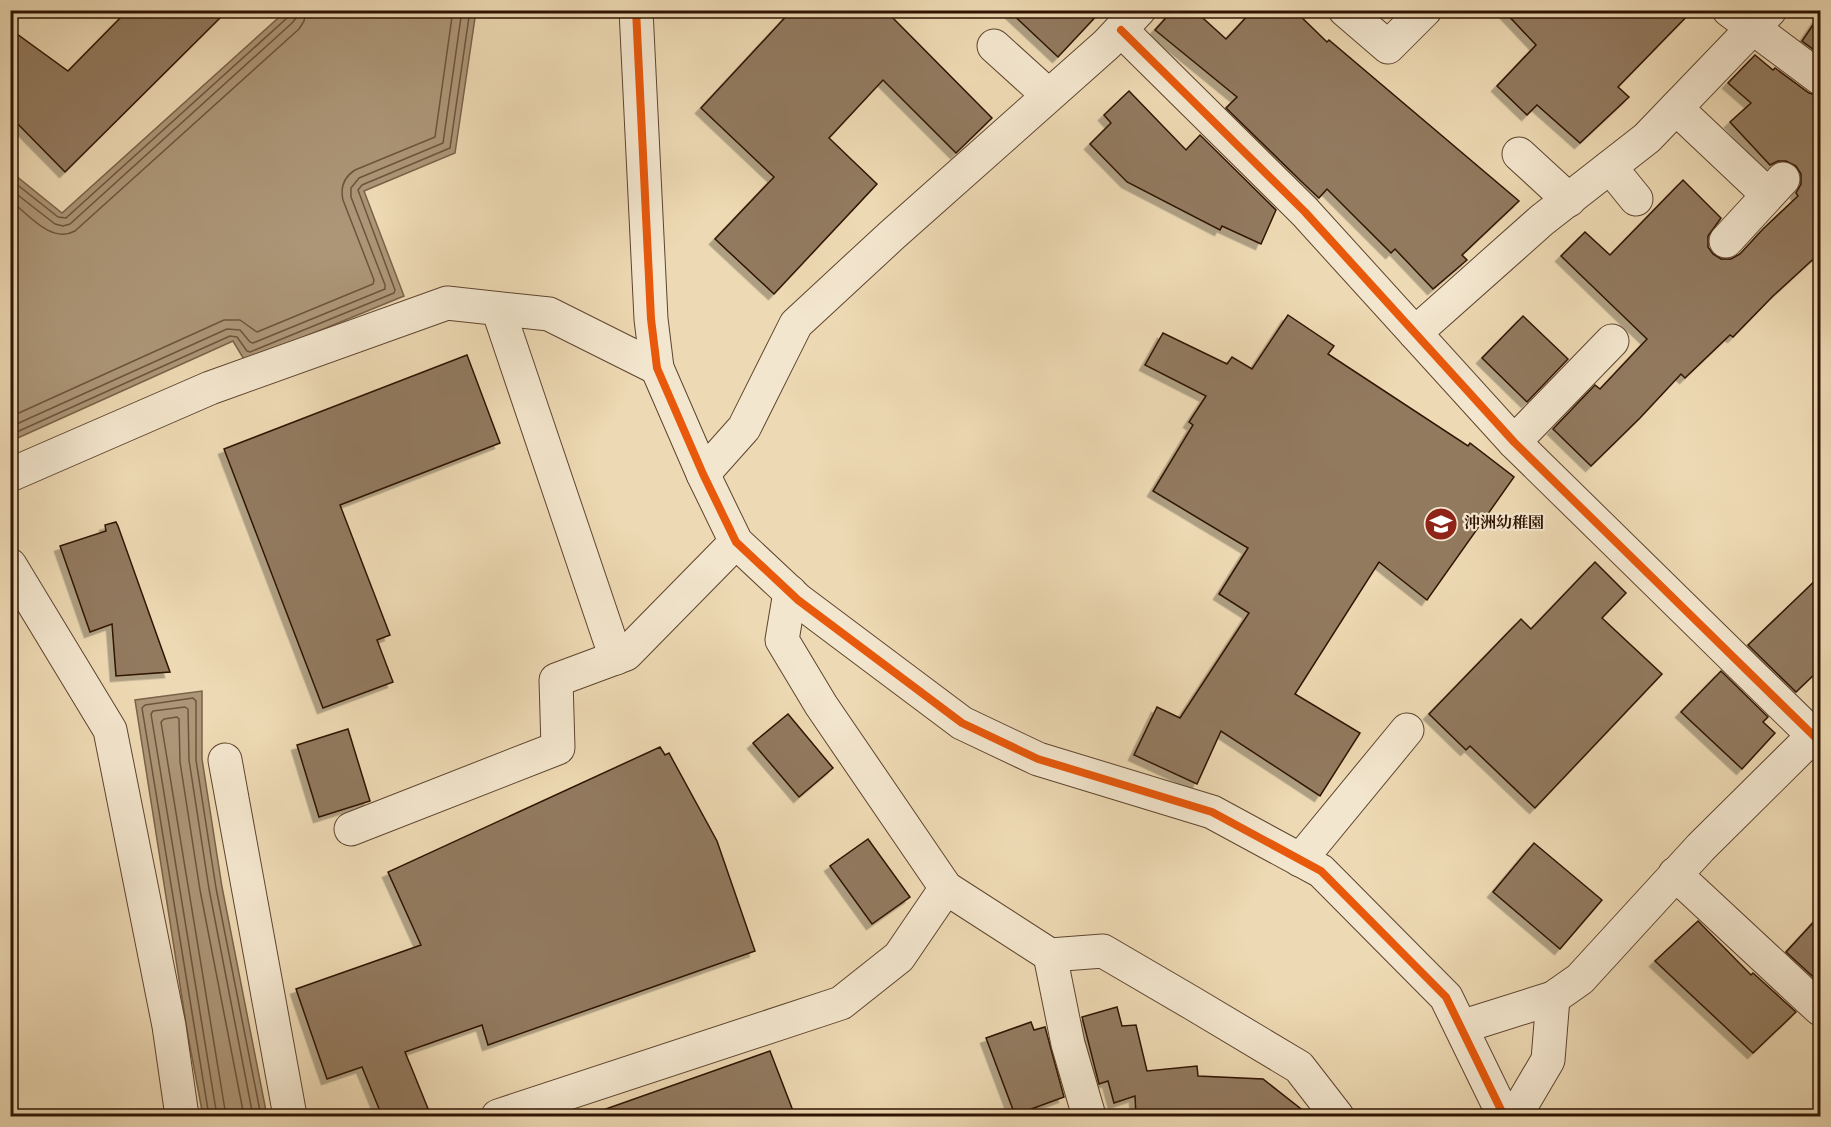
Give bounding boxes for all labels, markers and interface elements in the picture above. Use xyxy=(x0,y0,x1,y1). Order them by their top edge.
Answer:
school or university icon: 沖洲幼稚園 xyxy=(1423,506,1459,542)
place label: 沖洲幼稚園 xyxy=(1464,514,1544,534)

